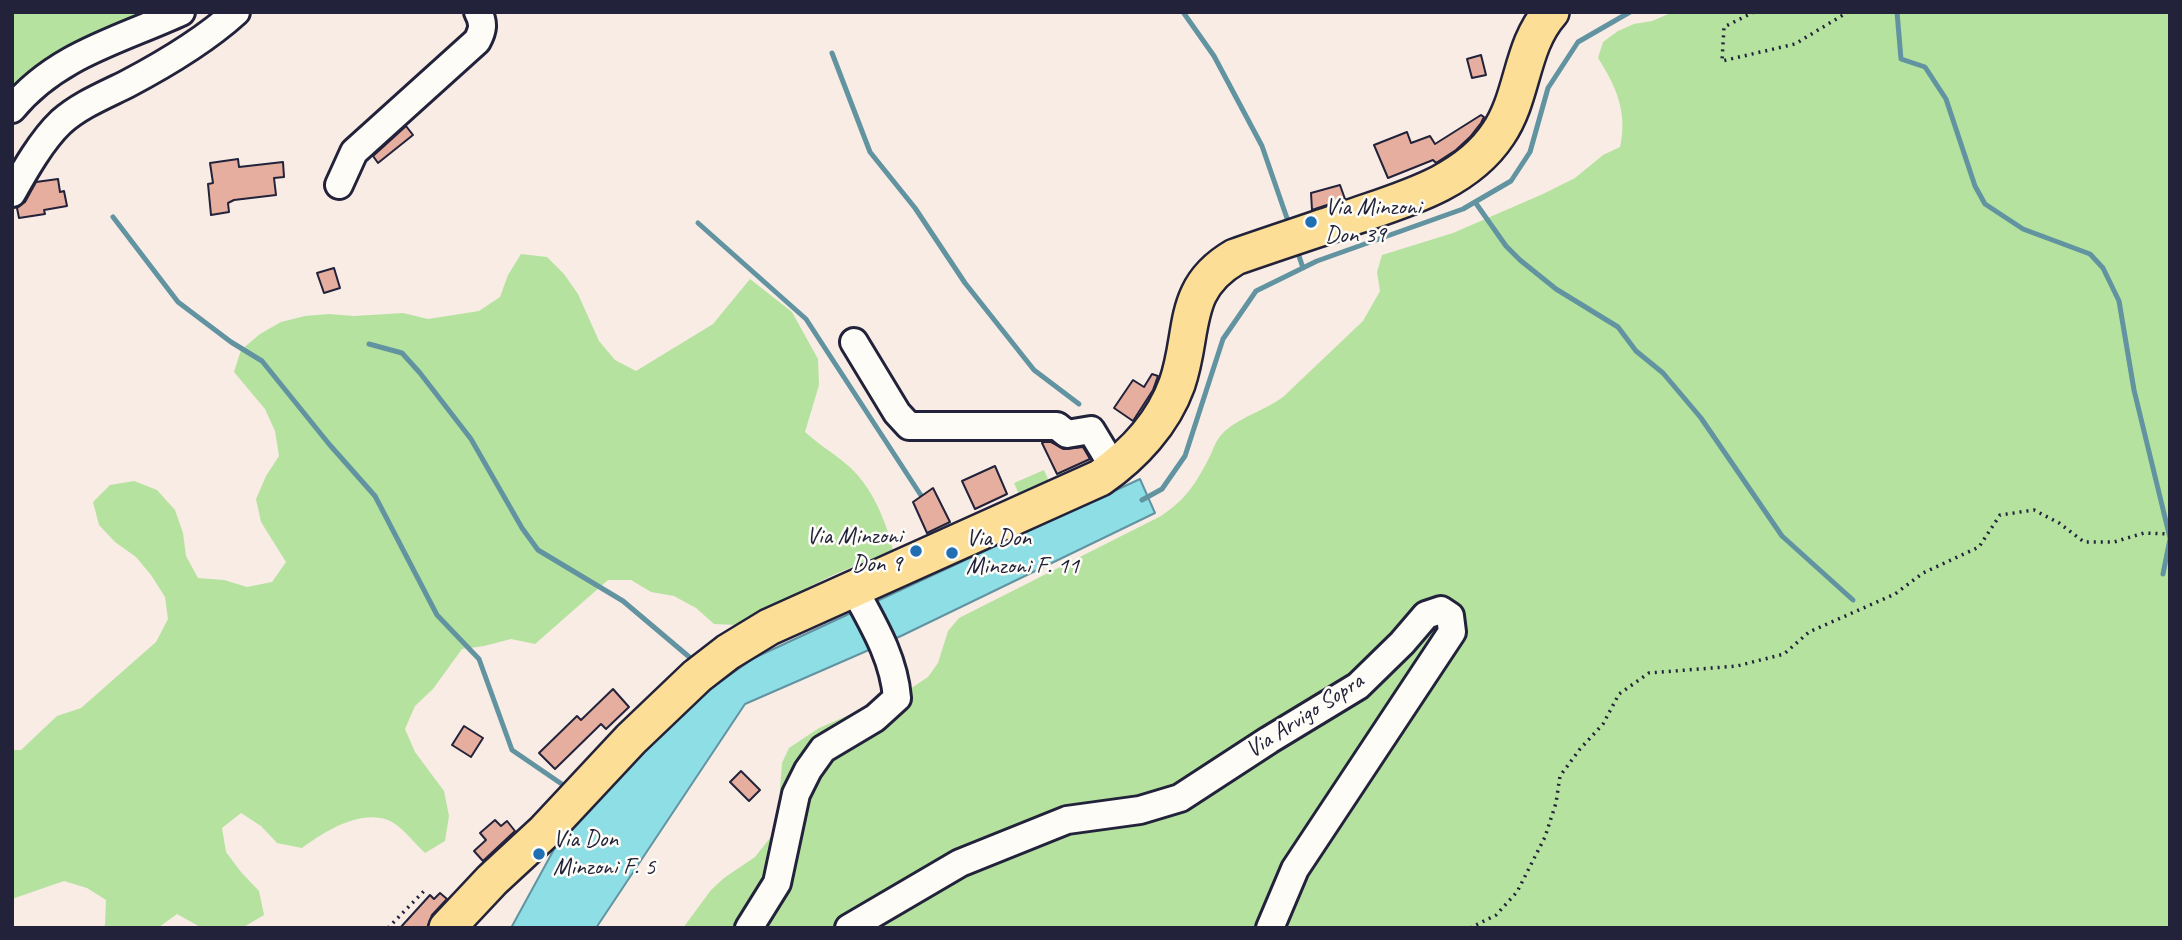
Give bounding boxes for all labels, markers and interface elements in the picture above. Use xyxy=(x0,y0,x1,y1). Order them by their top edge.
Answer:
place label: Via Minzoni Don 39 xyxy=(1325,194,1421,250)
marker: Via Minzoni Don 39 xyxy=(1303,214,1319,230)
place label: Via Minzoni Don 9 xyxy=(806,523,902,579)
place label: Via Don Minzoni F. 11 xyxy=(966,525,1079,581)
marker: Via Minzoni Don 9 xyxy=(908,543,924,559)
marker: Via Don Minzoni F. 11 xyxy=(944,545,960,561)
street label: Via Arvigo Sopra xyxy=(1241,667,1369,765)
place label: Via Don Minzoni F. 5 xyxy=(553,826,655,882)
marker: Via Don Minzoni F. 5 xyxy=(531,846,547,862)

